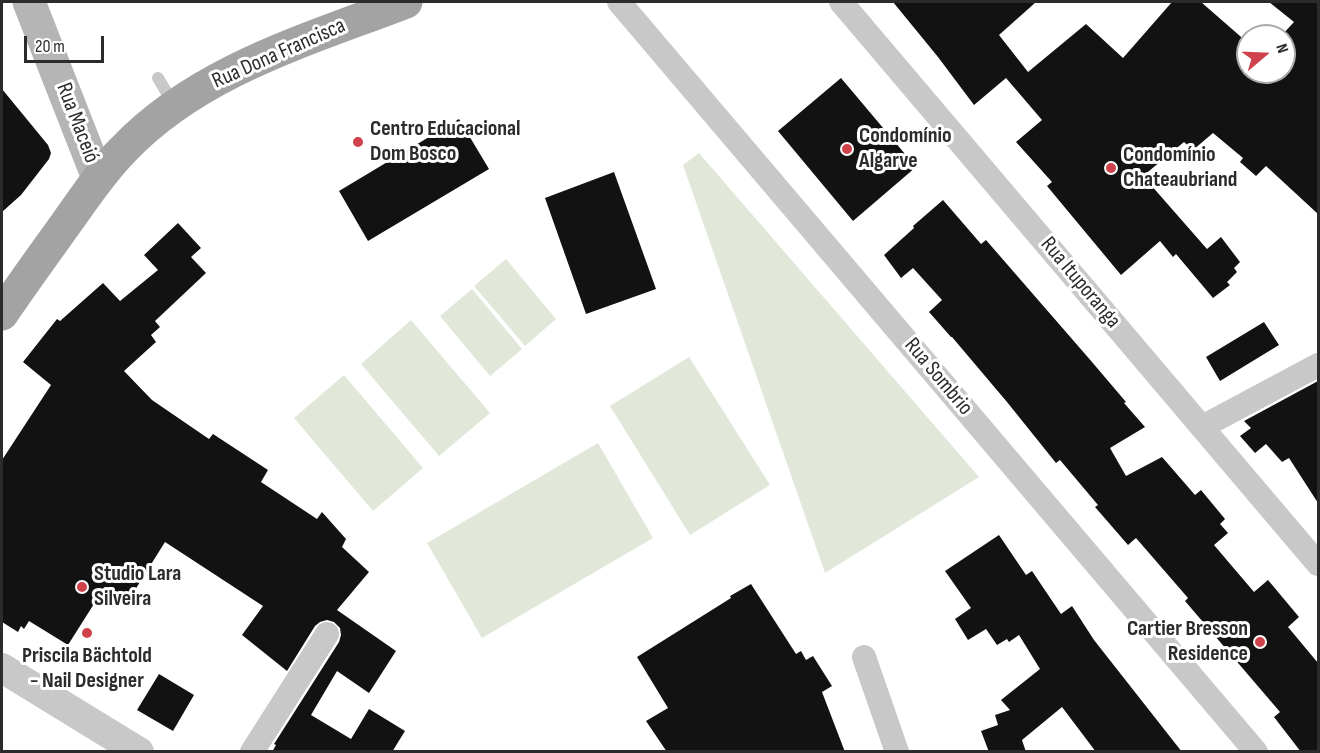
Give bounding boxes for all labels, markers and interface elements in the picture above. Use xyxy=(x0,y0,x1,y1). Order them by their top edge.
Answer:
street label: Rua Dona Francisca xyxy=(208,13,350,95)
scale bar xyxy=(27,24,106,62)
north arrow xyxy=(1236,24,1296,84)
text: 20 m xyxy=(35,36,65,57)
text: N xyxy=(1271,41,1292,56)
street label: Rua Maceió xyxy=(50,79,104,167)
place label: Centro Educacional Dom Bosco xyxy=(370,116,521,168)
place label: Condomínio Algarve xyxy=(859,123,952,174)
marker: Centro Educacional Dom Bosco xyxy=(351,135,365,149)
marker: Condomínio Algarve xyxy=(840,142,854,156)
place label: Condomínio Chateaubriand xyxy=(1123,142,1237,194)
marker: Condomínio Chateaubriand xyxy=(1104,161,1118,175)
street label: Rua Ituporanga xyxy=(1034,232,1126,334)
street label: Rua Sombrio xyxy=(898,333,978,421)
place label: Studio Lara Silveira xyxy=(94,561,181,612)
marker: Studio Lara Silveira xyxy=(75,580,89,594)
place label: Cartier Bresson Residence xyxy=(1127,616,1248,668)
marker: Priscila Bächtold - Nail Designer xyxy=(80,626,94,640)
marker: Cartier Bresson Residence xyxy=(1253,635,1267,649)
place label: Priscila Bächtold - Nail Designer xyxy=(22,643,152,694)

